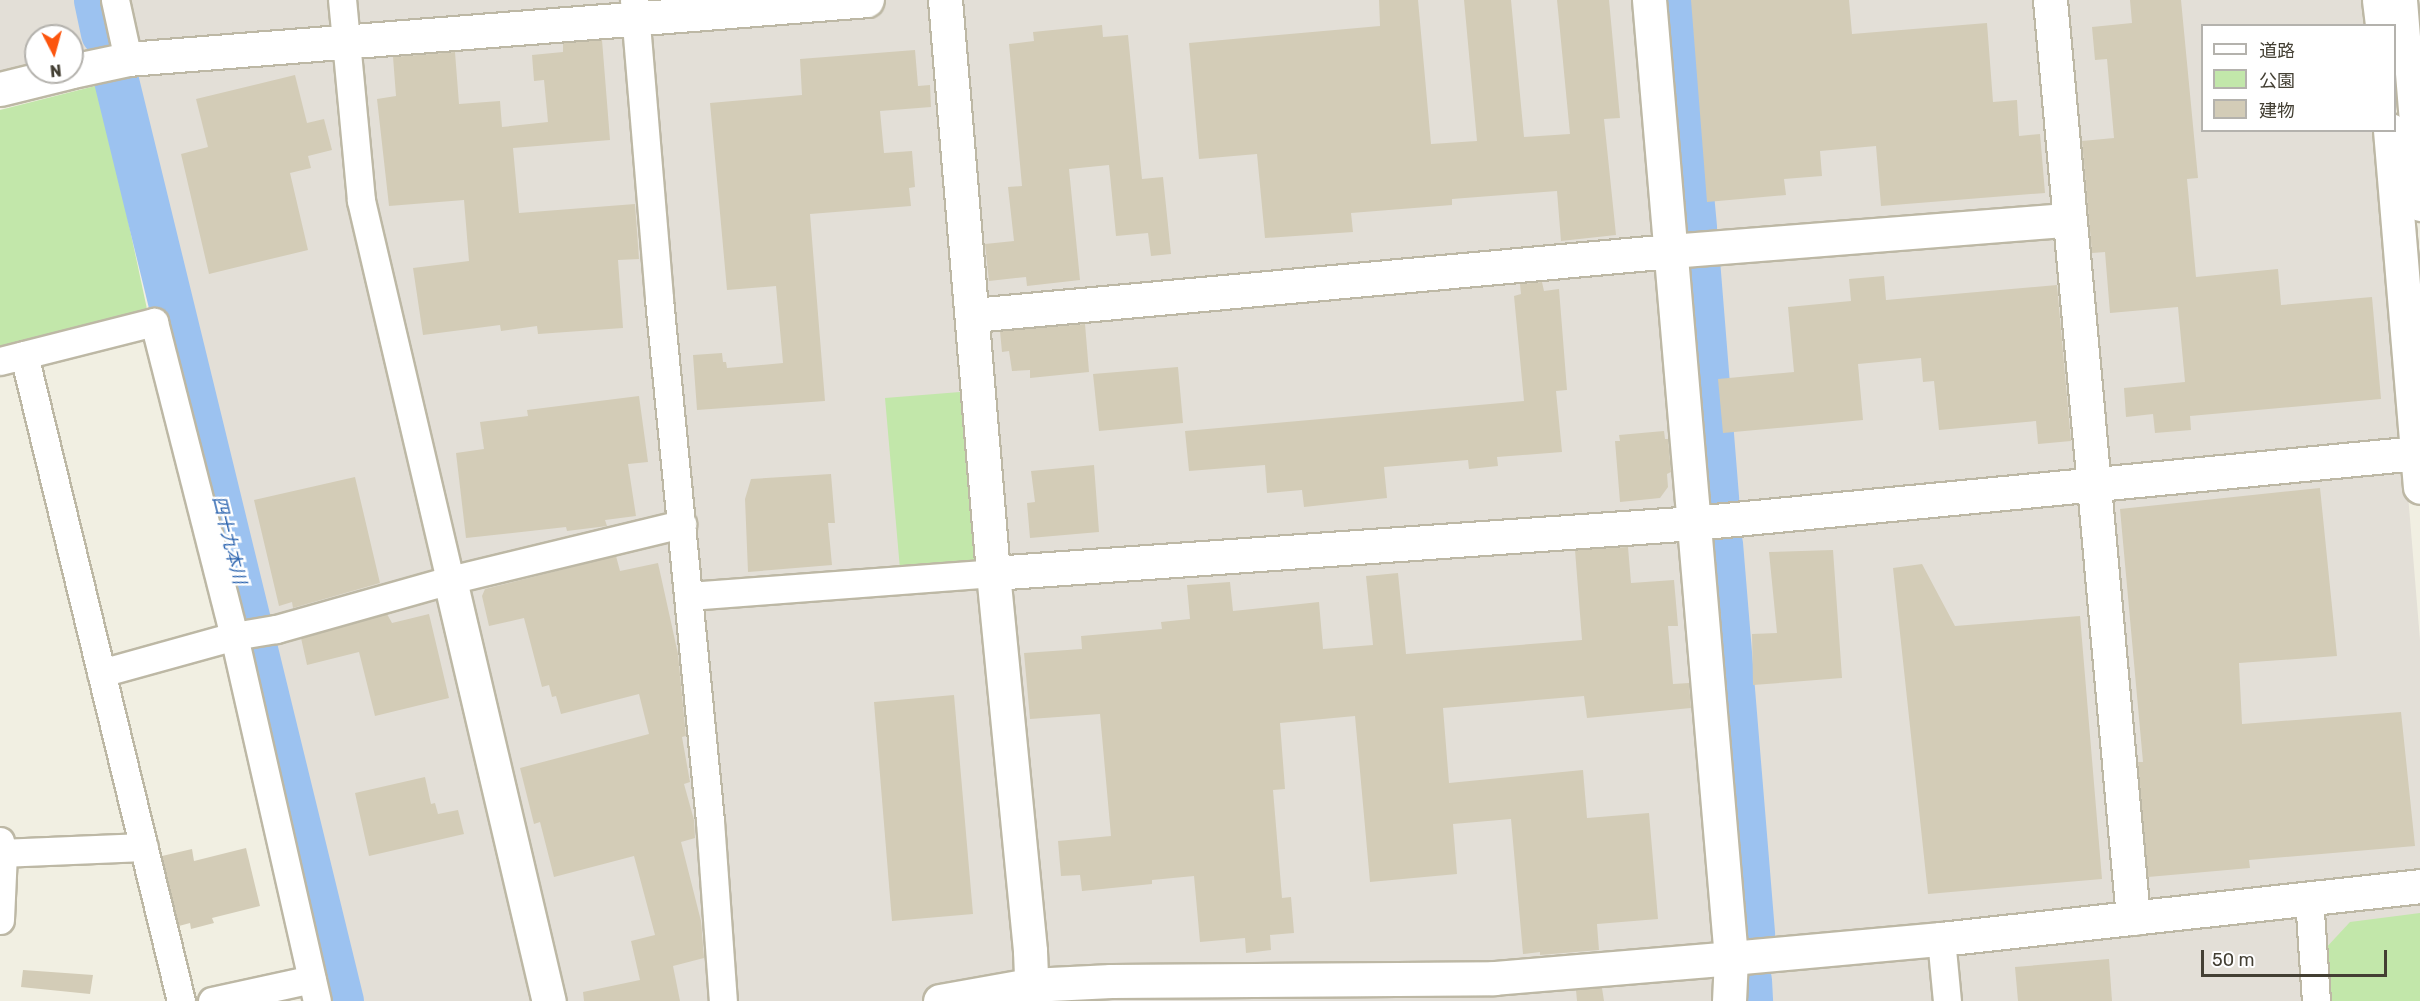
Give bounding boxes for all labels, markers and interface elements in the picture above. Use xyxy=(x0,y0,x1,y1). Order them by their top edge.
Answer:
north arrow xyxy=(24,24,84,84)
legend xyxy=(2201,24,2396,132)
text: 道路 xyxy=(2259,40,2295,62)
text: N xyxy=(49,60,62,80)
text: 公園 xyxy=(2259,70,2295,92)
text: 建物 xyxy=(2259,100,2295,122)
water label: 四十九本川 xyxy=(208,494,250,586)
scale bar xyxy=(2204,938,2390,976)
text: 50 m xyxy=(2212,949,2255,971)

